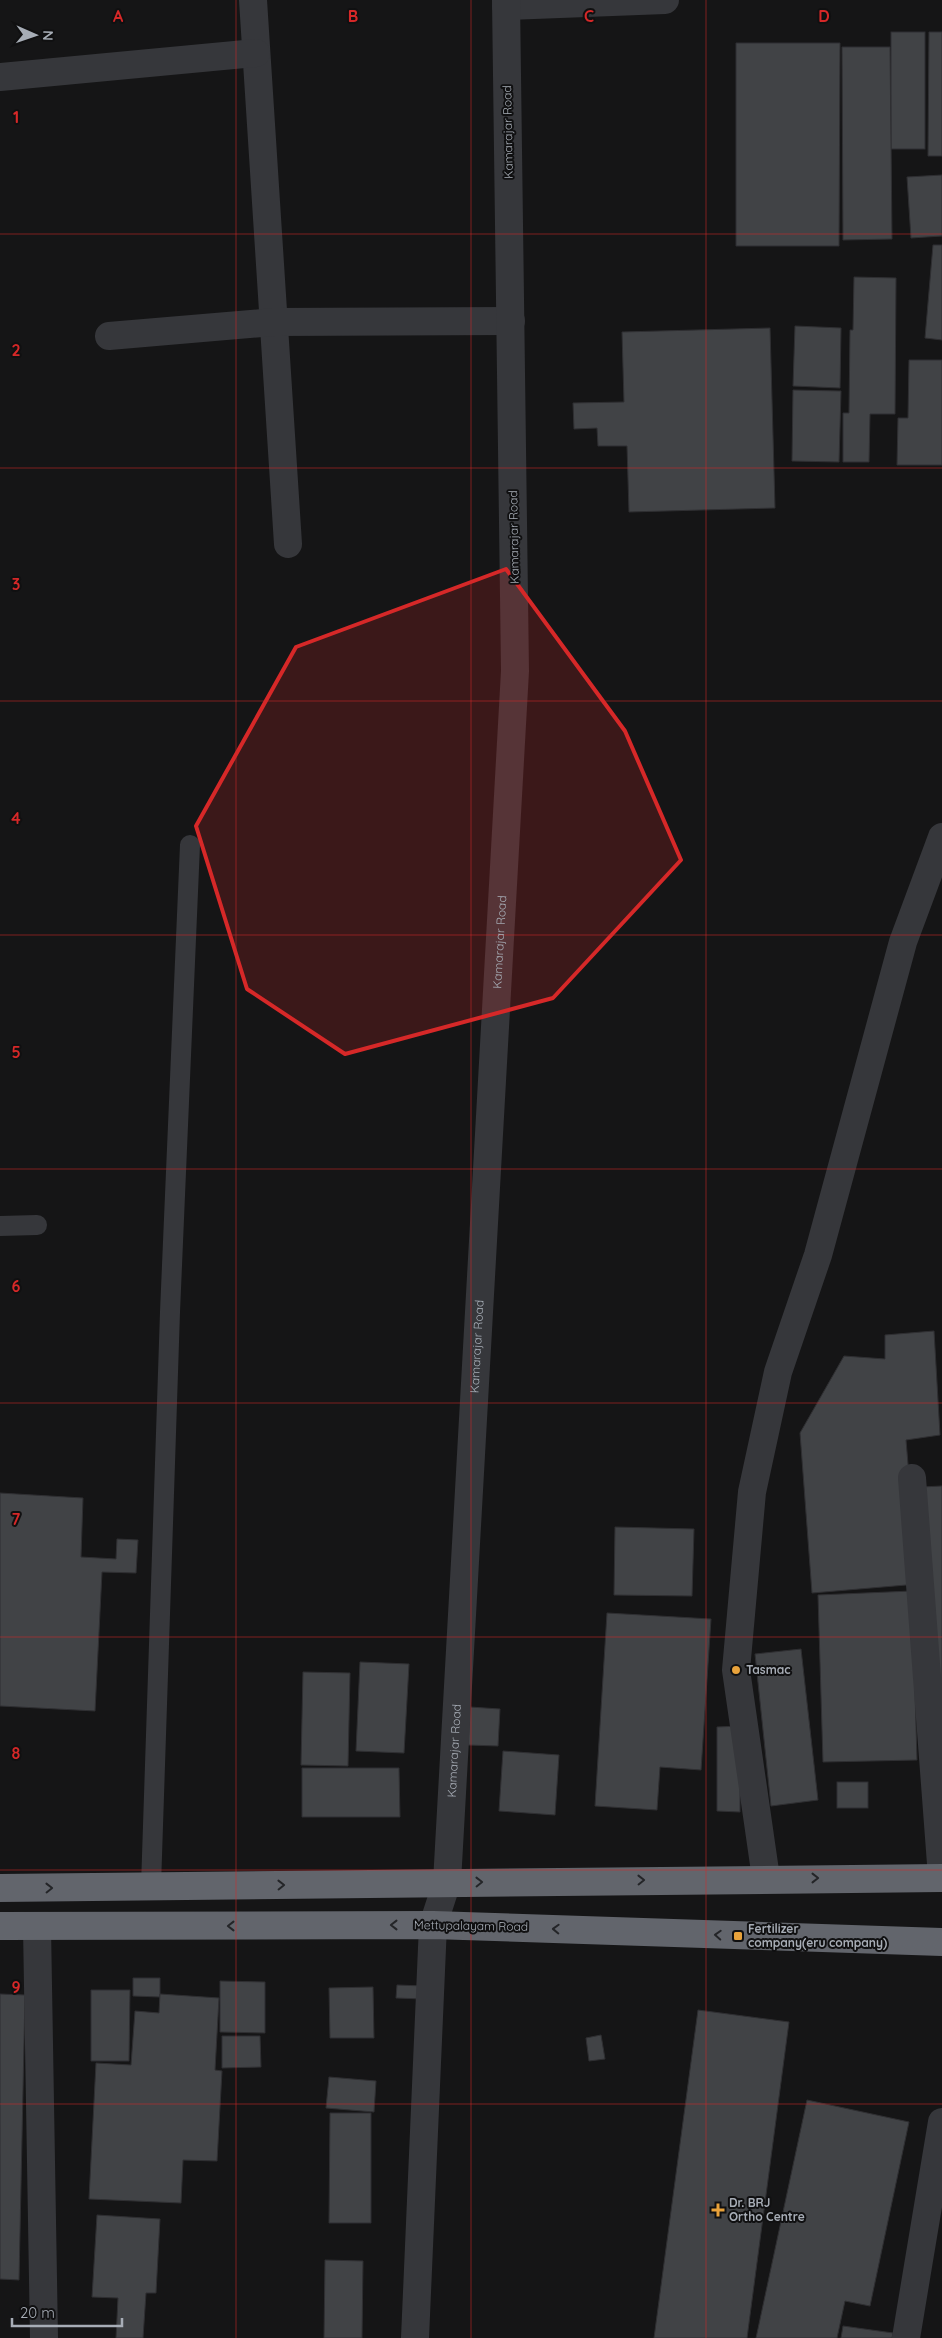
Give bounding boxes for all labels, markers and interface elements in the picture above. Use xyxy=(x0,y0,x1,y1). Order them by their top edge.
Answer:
text: A xyxy=(113,6,124,26)
text: B xyxy=(348,6,358,26)
text: C xyxy=(584,6,594,26)
text: D xyxy=(818,6,830,26)
north arrow xyxy=(10,10,60,60)
text: N xyxy=(39,30,57,41)
street label: Kamarajar Road xyxy=(499,85,516,179)
text: 1 xyxy=(13,107,19,127)
text: 2 xyxy=(11,340,21,360)
street label: Kamarajar Road xyxy=(505,490,522,584)
text: 3 xyxy=(12,574,20,594)
text: 4 xyxy=(11,808,21,828)
street label: Kamarajar Road xyxy=(489,895,509,989)
text: 5 xyxy=(11,1042,21,1062)
text: 6 xyxy=(12,1276,21,1296)
street label: Kamarajar Road xyxy=(466,1299,487,1394)
text: 7 xyxy=(12,1509,21,1529)
place label: Tasmac xyxy=(746,1662,790,1677)
marker: Tasmac xyxy=(730,1664,742,1676)
street label: Kamarajar Road xyxy=(444,1704,464,1798)
text: 8 xyxy=(12,1743,21,1763)
one-way arrow xyxy=(812,1873,819,1883)
one-way arrow xyxy=(638,1875,645,1885)
one-way arrow xyxy=(475,1877,483,1887)
one-way arrow xyxy=(278,1880,285,1890)
one-way arrow xyxy=(45,1883,53,1893)
street label: Mettupalayam Road xyxy=(414,1917,528,1934)
one-way arrow xyxy=(389,1920,397,1930)
one-way arrow xyxy=(227,1921,234,1931)
place label: Fertilizer company(eru company) xyxy=(748,1921,887,1950)
one-way arrow xyxy=(552,1923,560,1934)
one-way arrow xyxy=(714,1929,722,1940)
marker: Fertilizer company(eru company) xyxy=(732,1930,744,1942)
text: 9 xyxy=(11,1977,21,1997)
place label: Dr. BRJ Ortho Centre xyxy=(729,2195,805,2224)
marker: Dr. BRJ Ortho Centre xyxy=(711,2203,725,2217)
scale bar xyxy=(12,2296,122,2328)
text: 20 m xyxy=(20,2303,55,2322)

